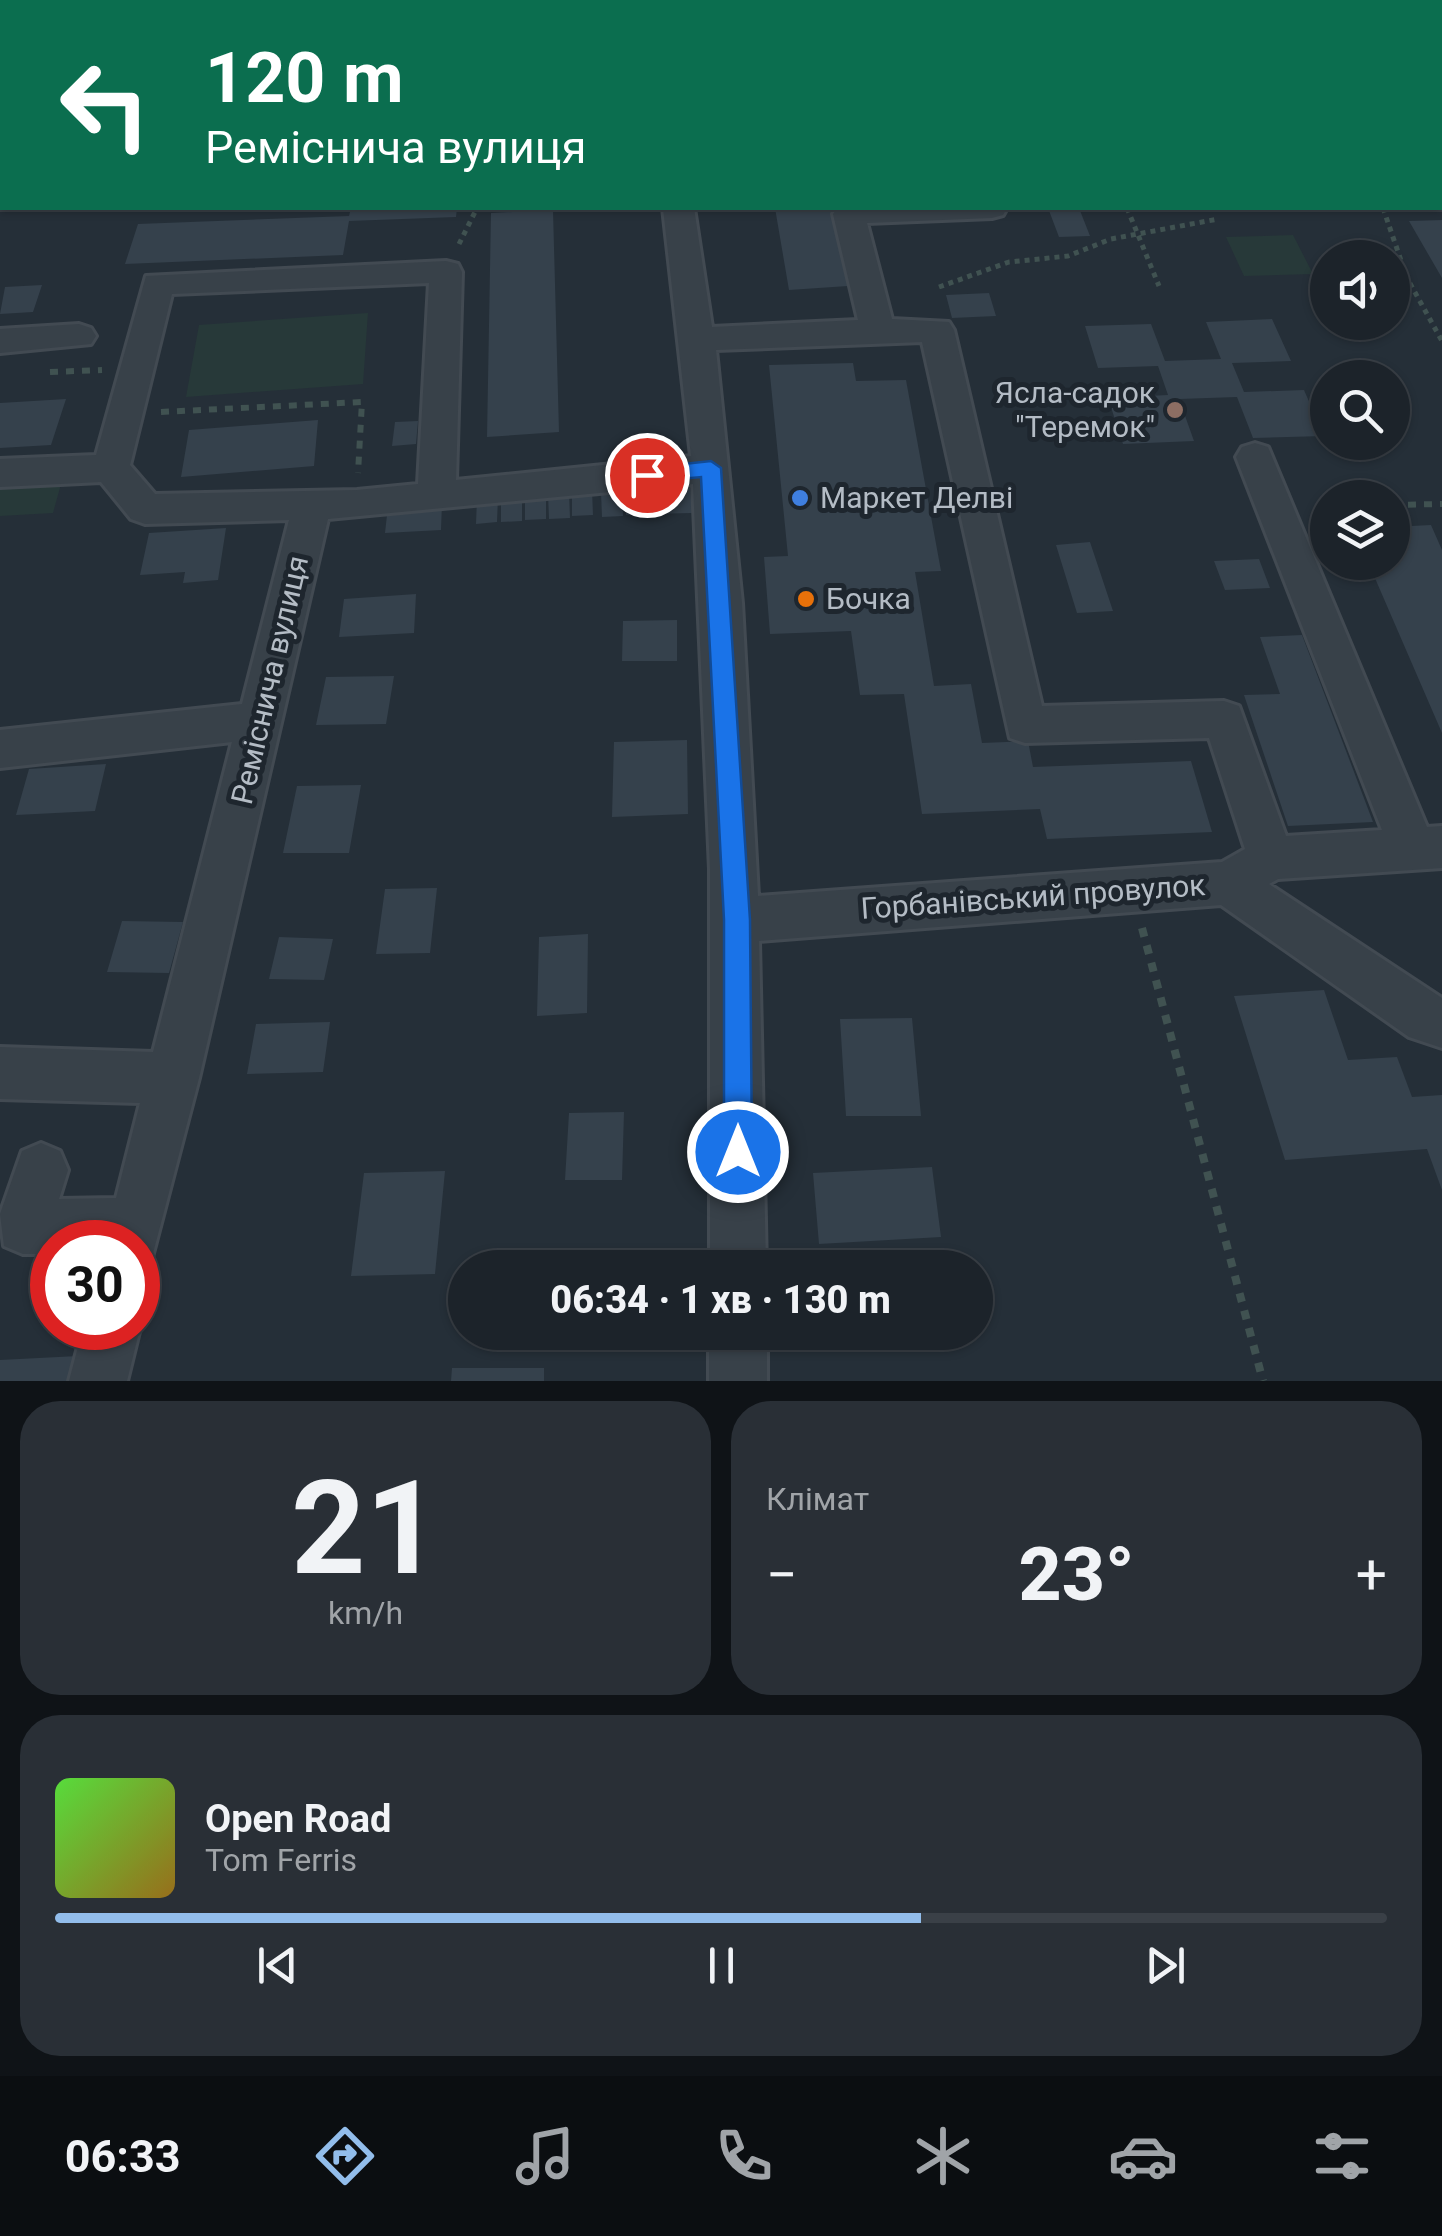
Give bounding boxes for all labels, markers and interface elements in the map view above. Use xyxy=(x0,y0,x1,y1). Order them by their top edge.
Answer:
text: 120 m xyxy=(205,37,404,119)
icon: left xyxy=(40,40,170,170)
text: Реміснича вулиця xyxy=(205,121,586,174)
map controls xyxy=(1310,240,1410,580)
button: sound xyxy=(1310,240,1410,340)
button: search xyxy=(1310,360,1410,460)
place label: Ясла-садок "Теремок" xyxy=(995,375,1155,444)
marker: Ясла-садок "Теремок" xyxy=(1164,399,1186,421)
pin xyxy=(605,433,690,518)
icon: arrive xyxy=(620,448,675,503)
place label: Маркет Делві xyxy=(820,480,1013,515)
button: layers xyxy=(1310,480,1410,580)
marker: Маркет Делві xyxy=(789,487,811,509)
street label: Реміснича вулиця xyxy=(224,552,315,808)
place label: Бочка xyxy=(826,581,911,616)
marker: Бочка xyxy=(795,588,817,610)
street label: Горбанівський провулок xyxy=(859,867,1206,926)
position arrow xyxy=(686,1100,790,1204)
speed limit sign: 30 xyxy=(30,1220,160,1350)
text: 06:34 · 1 хв · 130 m xyxy=(550,1278,891,1322)
text: 21 xyxy=(291,1452,440,1605)
text: Клімат xyxy=(766,1480,869,1518)
text: 23° xyxy=(1019,1530,1135,1618)
text: − xyxy=(766,1543,797,1607)
text: + xyxy=(1356,1543,1387,1607)
text: km/h xyxy=(328,1594,403,1632)
text: Open Road xyxy=(205,1797,391,1841)
text: Tom Ferris xyxy=(205,1841,357,1879)
icon: previous xyxy=(250,1938,305,1993)
icon: pause xyxy=(694,1938,749,1993)
icon: next xyxy=(1138,1938,1193,1993)
icon: directions xyxy=(310,2121,380,2191)
icon: music xyxy=(510,2121,580,2191)
icon: phone xyxy=(709,2121,779,2191)
icon: climate xyxy=(908,2121,978,2191)
icon: car xyxy=(1108,2121,1178,2191)
icon: filters xyxy=(1307,2121,1377,2191)
text: 06:33 xyxy=(65,2130,181,2183)

